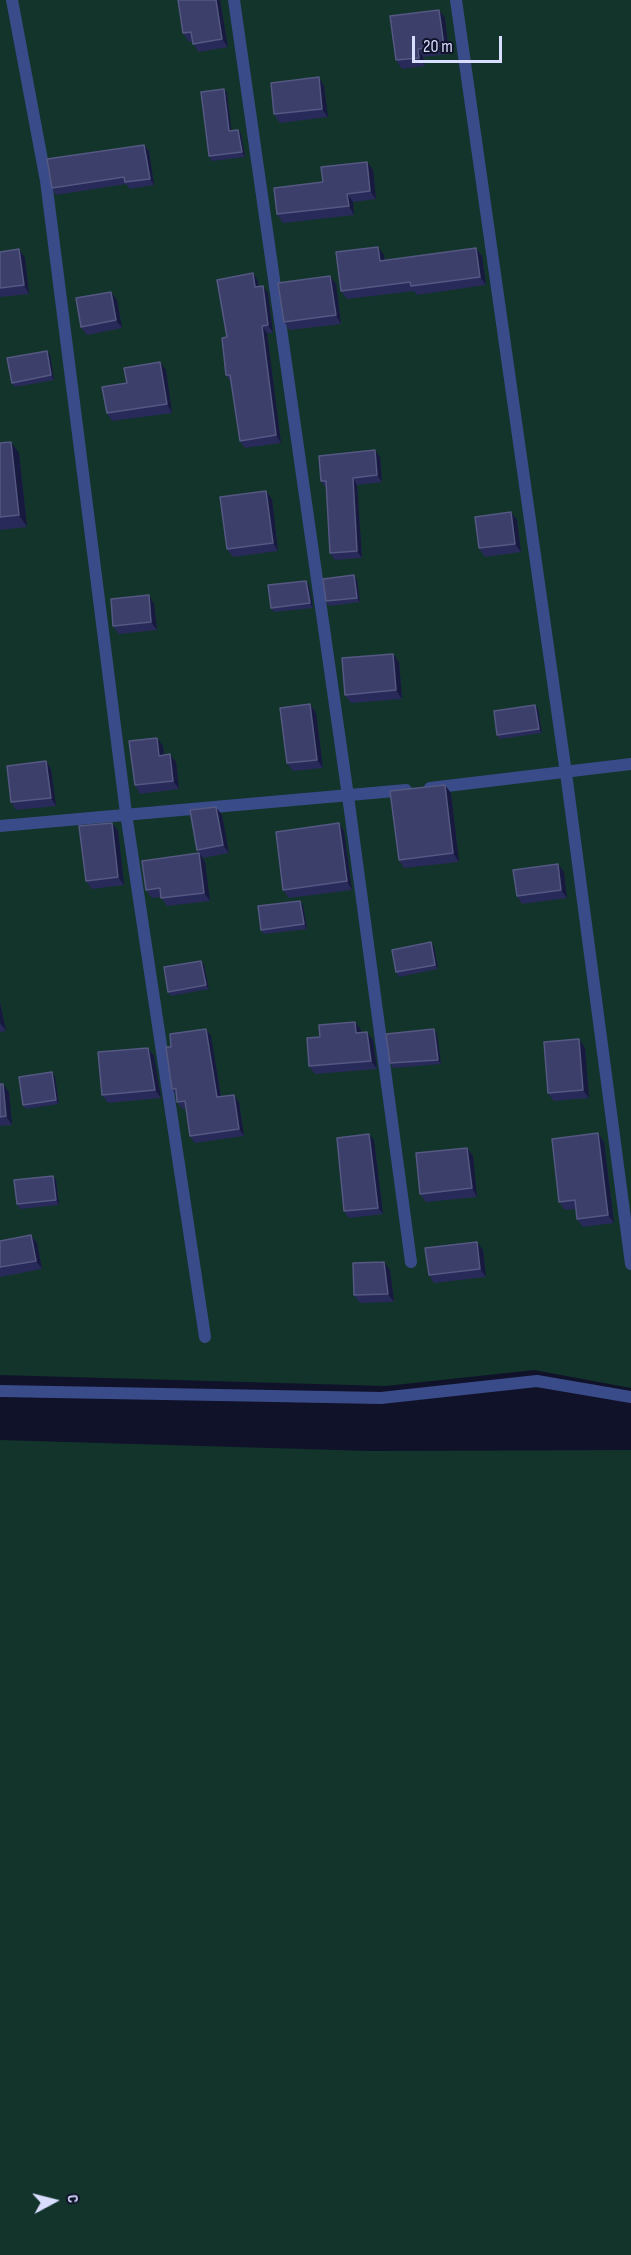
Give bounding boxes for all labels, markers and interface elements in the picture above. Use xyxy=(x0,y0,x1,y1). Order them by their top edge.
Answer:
scale bar xyxy=(415,24,505,62)
text: 20 m xyxy=(423,36,453,57)
north arrow xyxy=(24,2171,84,2231)
text: С xyxy=(62,2194,82,2204)

